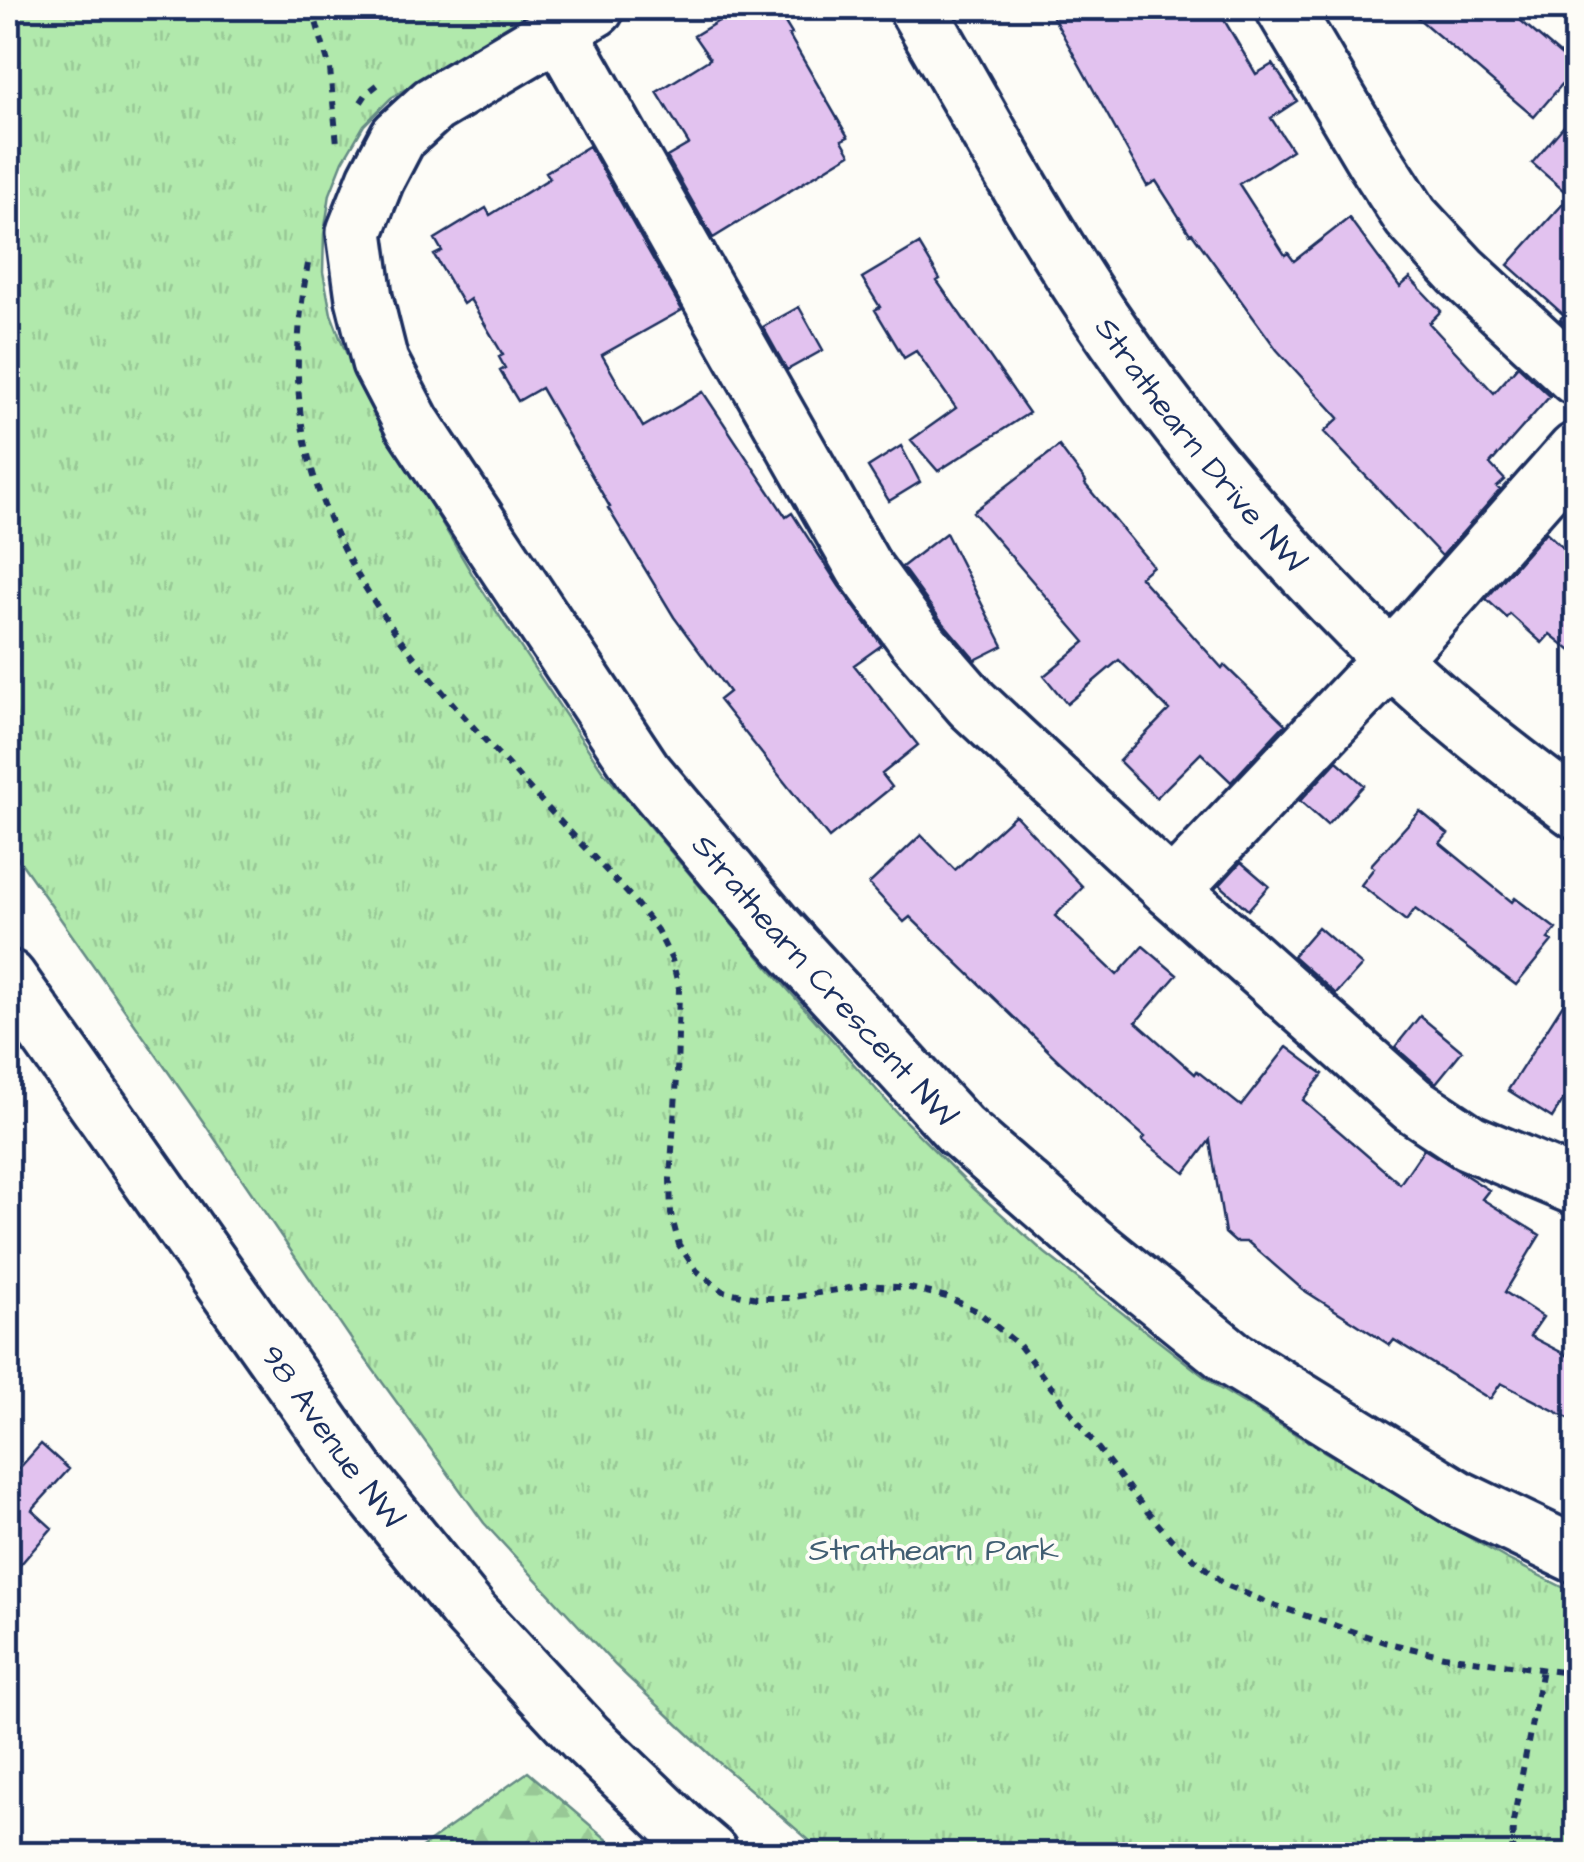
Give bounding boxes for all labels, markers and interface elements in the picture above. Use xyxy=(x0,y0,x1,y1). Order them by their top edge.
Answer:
street label: Strathearn Drive NW xyxy=(1084,308,1316,583)
street label: Strathearn Crescent NW xyxy=(681,825,967,1137)
street label: 98 Avenue NW xyxy=(249,1336,415,1539)
park label: Strathearn Park xyxy=(809,1528,1059,1573)

